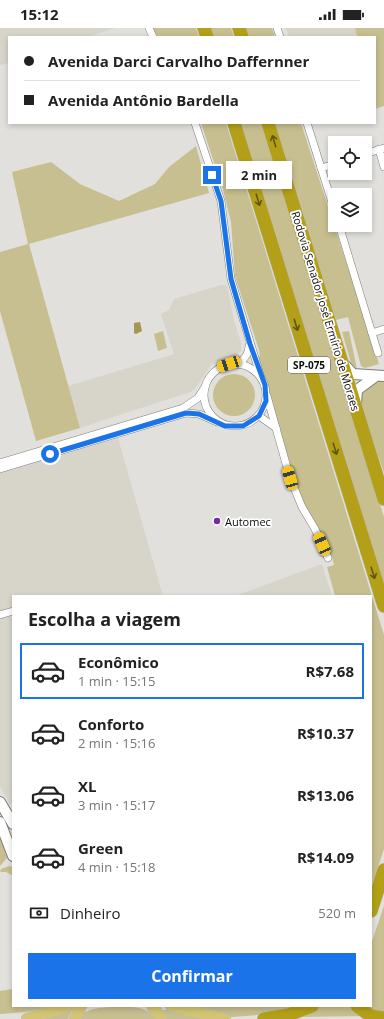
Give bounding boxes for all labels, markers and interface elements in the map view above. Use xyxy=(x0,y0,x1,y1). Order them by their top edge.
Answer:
text: 15:12 xyxy=(20,4,59,24)
text: Avenida Darci Carvalho Daffernner xyxy=(48,51,309,71)
text: Avenida Antônio Bardella xyxy=(48,90,239,110)
one-way arrow xyxy=(270,135,277,148)
map controls xyxy=(328,136,372,232)
button: locate xyxy=(328,136,372,180)
callout: 2 min xyxy=(226,161,292,189)
route end xyxy=(203,166,221,184)
text: 2 min xyxy=(241,166,277,184)
button: layers xyxy=(328,188,372,232)
one-way arrow xyxy=(255,194,262,207)
street label: Rodovia Senador José Ermírio de Moraes xyxy=(288,209,364,413)
one-way arrow xyxy=(293,318,300,331)
car xyxy=(216,355,242,373)
road number: SP-075 xyxy=(288,357,330,373)
one-way arrow xyxy=(332,442,339,455)
route start xyxy=(41,445,59,463)
car xyxy=(281,465,299,491)
place label: Automec xyxy=(225,514,271,529)
marker: Automec xyxy=(212,516,222,526)
car xyxy=(312,531,332,557)
one-way arrow xyxy=(370,567,378,579)
text: Escolha a viagem xyxy=(28,607,181,631)
text: Econômico xyxy=(78,652,159,672)
icon: car xyxy=(30,653,66,689)
text: R$7.68 xyxy=(306,661,354,681)
text: 1 min · 15:15 xyxy=(78,672,155,690)
text: Conforto xyxy=(78,714,144,734)
icon: car xyxy=(30,715,66,751)
text: R$10.37 xyxy=(297,723,354,743)
text: 2 min · 15:16 xyxy=(78,734,155,752)
text: XL xyxy=(78,776,96,796)
icon: car xyxy=(30,777,66,813)
text: R$13.06 xyxy=(297,785,354,805)
text: 3 min · 15:17 xyxy=(78,796,155,814)
text: Green xyxy=(78,838,123,858)
icon: car xyxy=(30,839,66,875)
text: R$14.09 xyxy=(297,847,354,867)
text: 4 min · 15:18 xyxy=(78,858,155,876)
icon: cash xyxy=(28,902,50,924)
text: Dinheiro xyxy=(60,903,120,923)
text: 520 m xyxy=(318,904,356,922)
button: Confirmar xyxy=(28,953,356,999)

